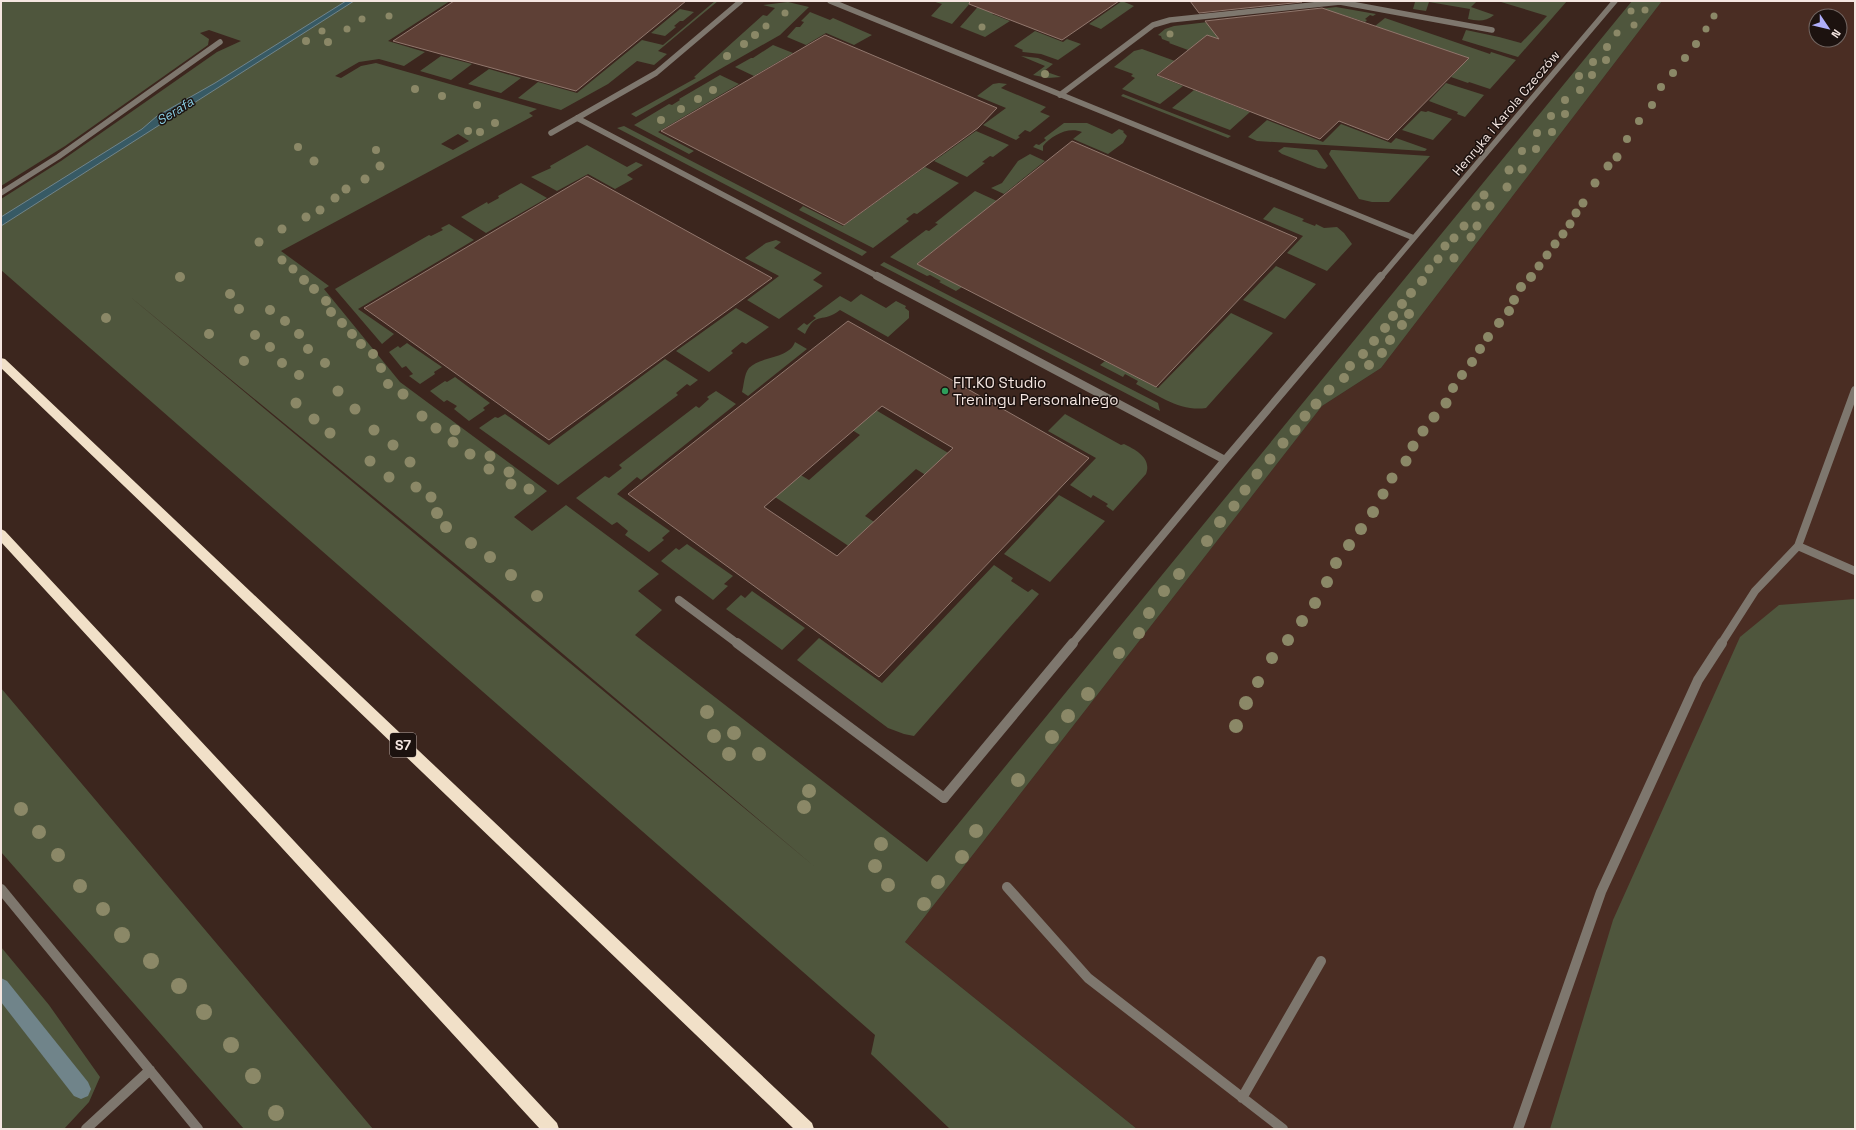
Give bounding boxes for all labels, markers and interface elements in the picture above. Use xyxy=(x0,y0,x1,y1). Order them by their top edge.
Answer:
north arrow xyxy=(1808,8,1848,48)
text: N xyxy=(1828,27,1844,41)
street label: Henryka i Karola Czeczów xyxy=(1449,47,1563,179)
water label: Serafa xyxy=(153,93,197,129)
place label: FIT.KO Studio Treningu Personalnego xyxy=(953,373,1118,409)
marker: FIT.KO Studio Treningu Personalnego xyxy=(940,386,950,396)
road number: S7 xyxy=(390,733,416,757)

